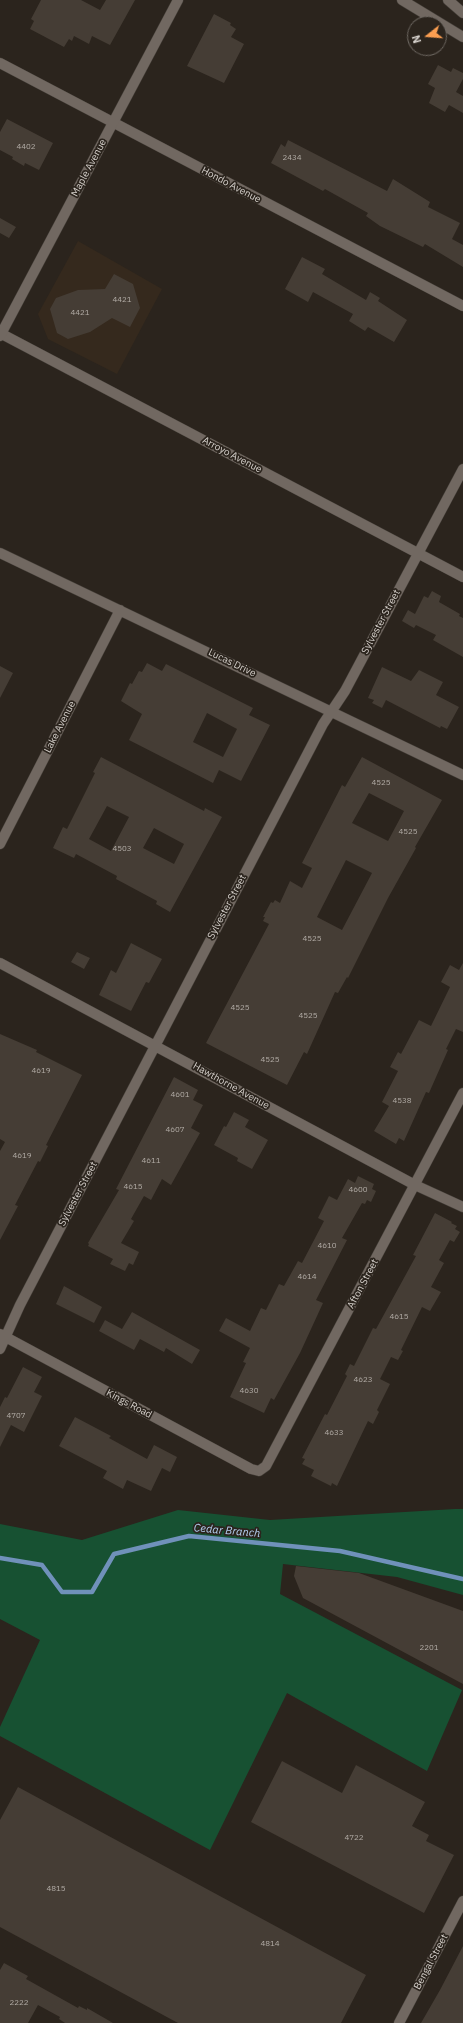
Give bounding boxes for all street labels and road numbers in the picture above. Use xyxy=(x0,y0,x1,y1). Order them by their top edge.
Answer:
street label: Maple Avenue xyxy=(69,137,109,199)
street label: Hondo Avenue xyxy=(199,164,263,206)
street label: Arroyo Avenue xyxy=(200,434,264,476)
street label: Sylvester Street xyxy=(359,588,403,656)
street label: Lucas Drive xyxy=(206,646,258,680)
street label: Lake Avenue xyxy=(42,699,78,755)
street label: Sylvester Street xyxy=(205,873,249,941)
street label: Hawthorne Avenue xyxy=(191,1060,271,1112)
street label: Sylvester Street xyxy=(56,1160,100,1228)
street label: Afton Street xyxy=(345,1257,381,1311)
street label: Kings Road xyxy=(104,1387,154,1421)
street label: Bengal Street xyxy=(411,1932,451,1992)

